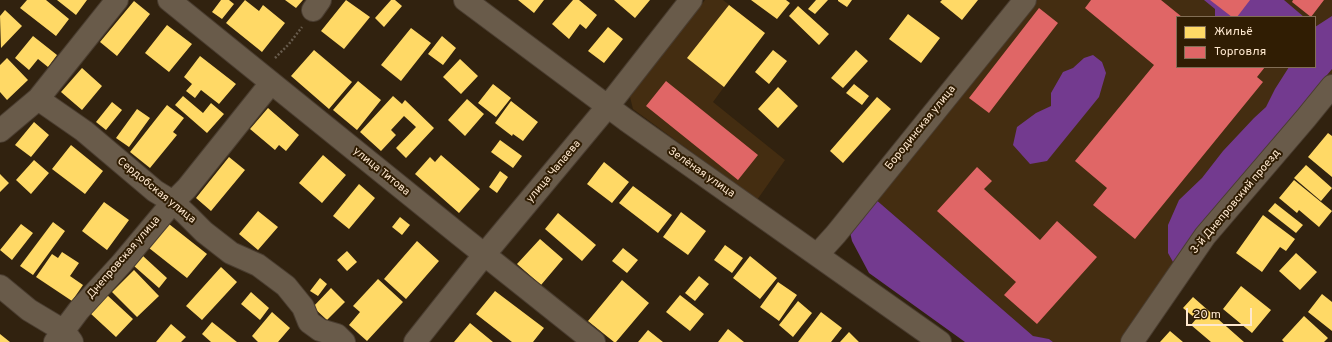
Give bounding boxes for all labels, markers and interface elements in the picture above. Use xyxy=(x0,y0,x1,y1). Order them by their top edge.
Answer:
legend xyxy=(1176,16,1316,68)
text: Жильё xyxy=(1214,24,1253,40)
text: Торговля xyxy=(1214,44,1266,60)
street label: Бородинская улица xyxy=(883,83,959,173)
street label: улица Чапаева xyxy=(524,138,584,206)
street label: улица Титова xyxy=(350,145,412,199)
street label: Зелёная улица xyxy=(665,145,737,201)
street label: 3-й Днепровский проезд xyxy=(1188,147,1284,257)
street label: Сердобская улица xyxy=(114,155,198,227)
street label: Днепровская улица xyxy=(85,214,163,302)
scale bar xyxy=(1188,300,1254,326)
text: 20 m xyxy=(1193,307,1221,323)

